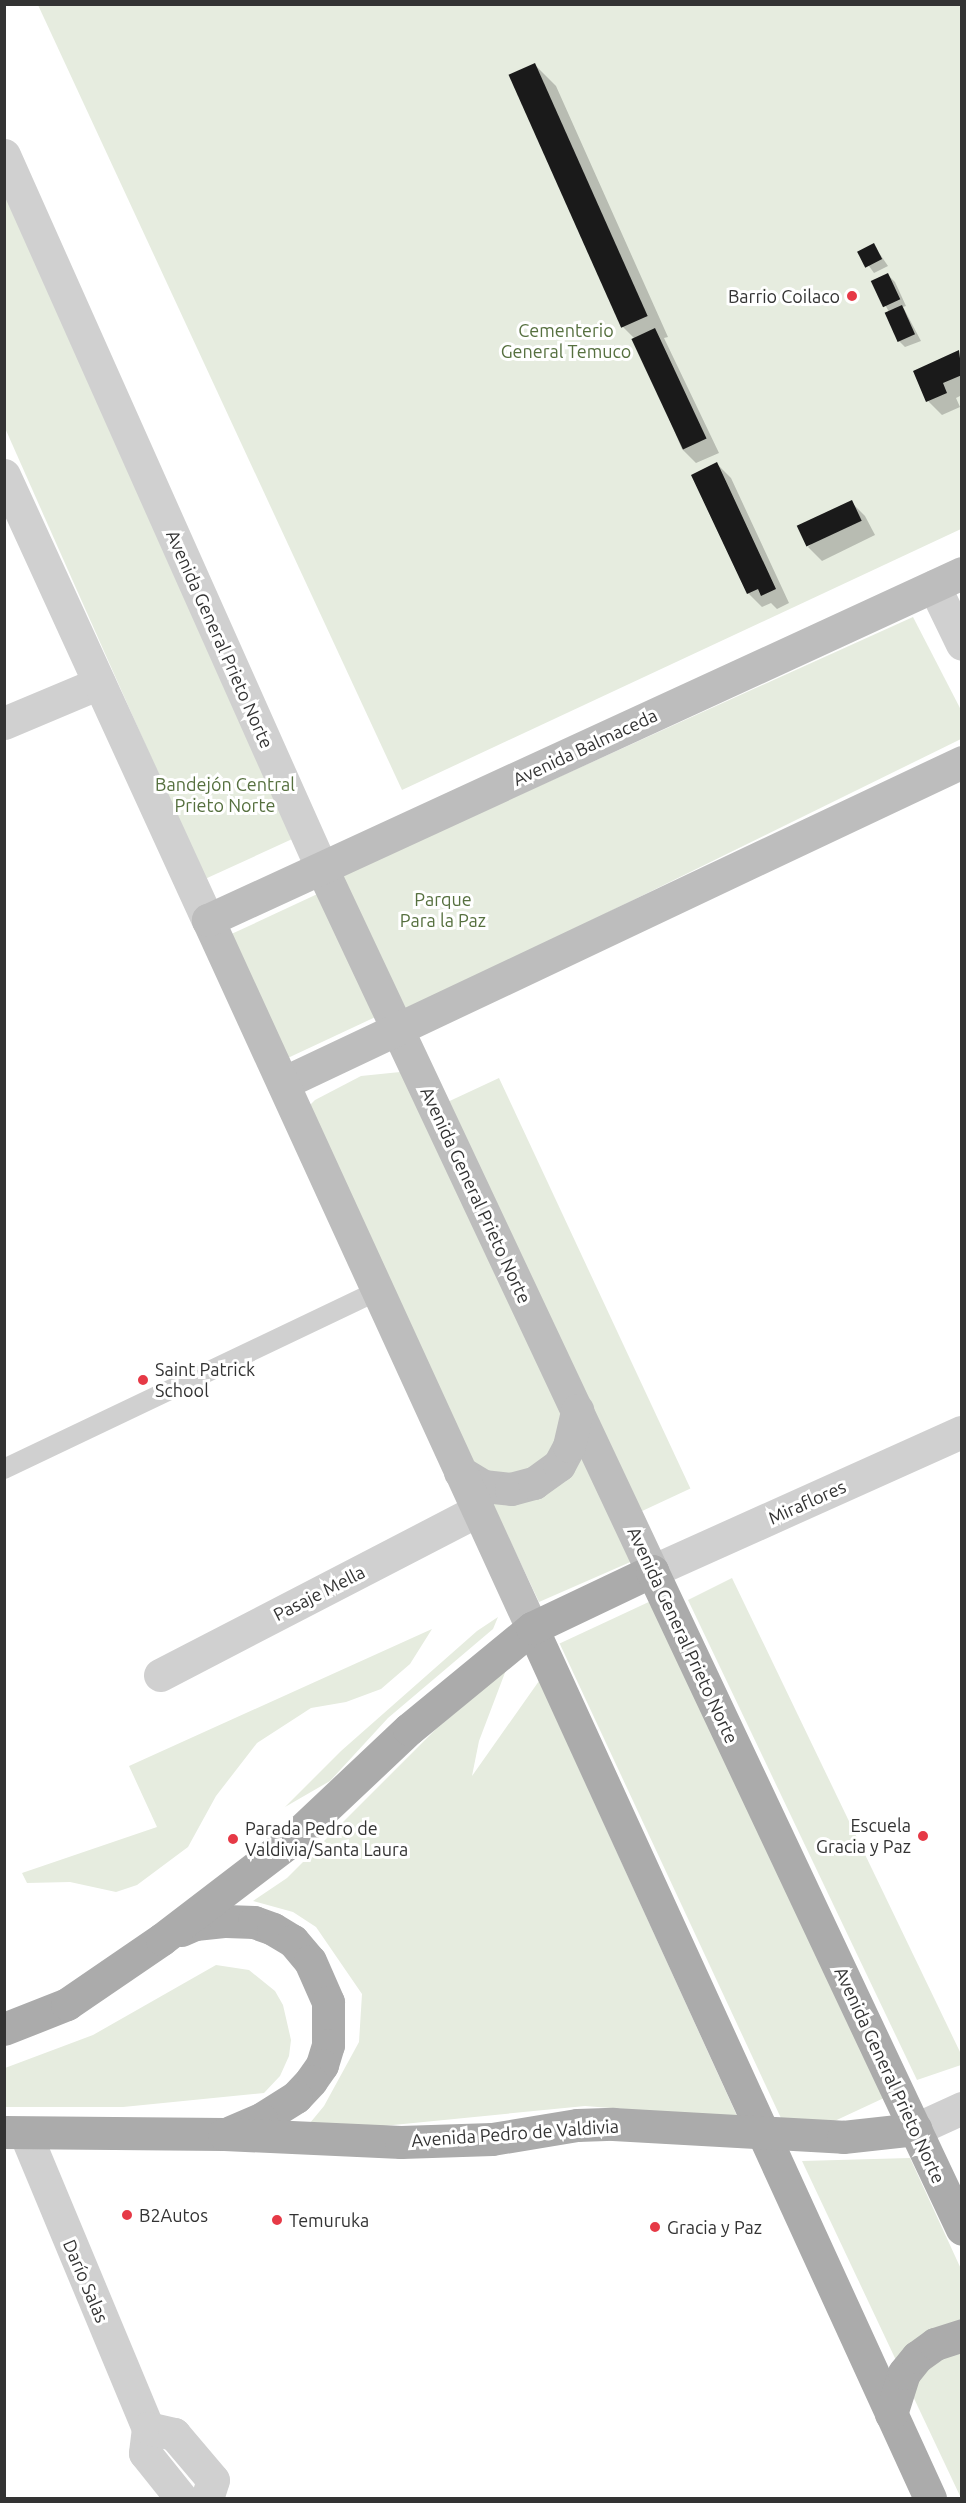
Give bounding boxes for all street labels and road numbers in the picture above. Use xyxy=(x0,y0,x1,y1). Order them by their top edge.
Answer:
street label: Avenida General Prieto Norte xyxy=(162,527,278,751)
street label: Avenida Balmaceda xyxy=(509,704,661,790)
street label: Avenida General Prieto Norte xyxy=(416,1083,536,1307)
street label: Miraflores xyxy=(765,1475,849,1529)
street label: Avenida General Prieto Norte xyxy=(623,1523,743,1747)
street label: Pasaje Mella xyxy=(270,1561,368,1625)
street label: Avenida General Prieto Norte xyxy=(830,1963,950,2187)
street label: Avenida Pedro de Valdivia xyxy=(411,2115,619,2151)
street label: Darío Salas xyxy=(59,2236,113,2326)

